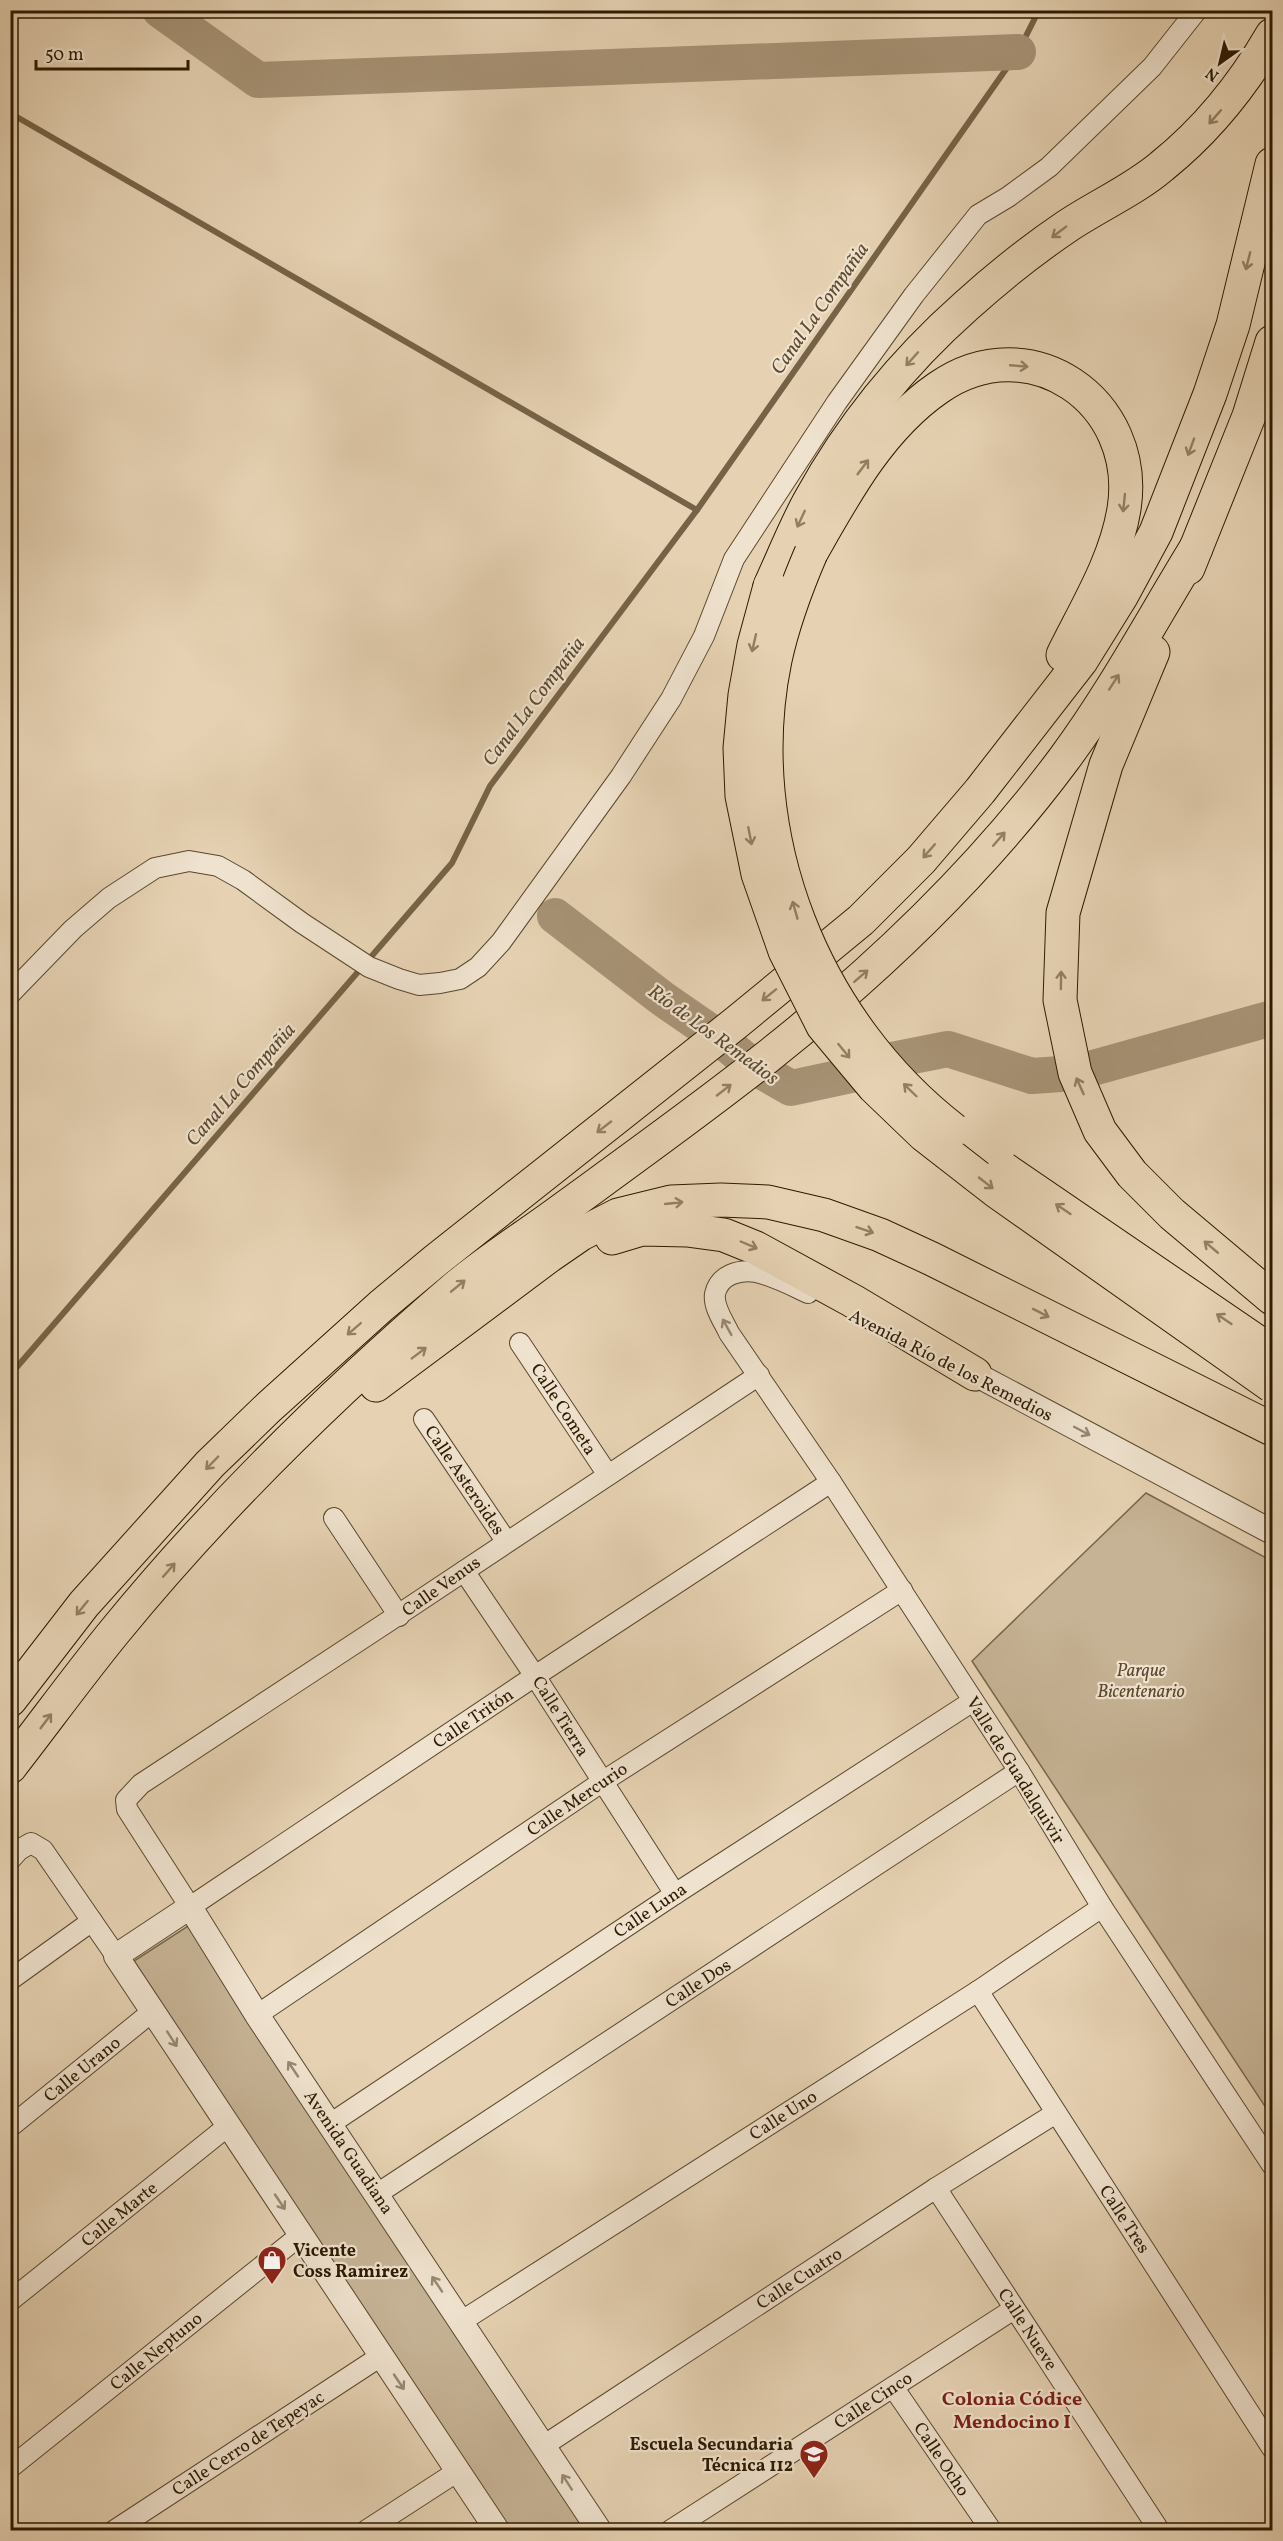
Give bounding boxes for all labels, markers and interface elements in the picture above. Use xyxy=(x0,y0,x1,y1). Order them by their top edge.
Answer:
scale bar xyxy=(36,33,188,71)
north arrow xyxy=(1190,33,1250,93)
text: 50 m xyxy=(45,43,84,68)
text: N xyxy=(1201,61,1224,86)
one-way arrow xyxy=(1208,109,1222,124)
one-way arrow xyxy=(1052,226,1068,239)
water label: Canal La Compañia xyxy=(765,238,877,381)
one-way arrow xyxy=(1242,252,1254,271)
one-way arrow xyxy=(905,351,919,366)
one-way arrow xyxy=(1008,360,1028,371)
one-way arrow xyxy=(1184,438,1195,456)
one-way arrow xyxy=(857,459,869,475)
one-way arrow xyxy=(1118,493,1129,512)
one-way arrow xyxy=(795,509,806,527)
water label: Canal La Compañia xyxy=(477,632,593,773)
one-way arrow xyxy=(748,633,760,652)
one-way arrow xyxy=(1109,674,1121,691)
one-way arrow xyxy=(745,826,757,845)
one-way arrow xyxy=(992,832,1006,847)
one-way arrow xyxy=(922,843,936,858)
one-way arrow xyxy=(789,901,800,920)
one-way arrow xyxy=(853,970,869,983)
one-way arrow xyxy=(1055,970,1066,990)
water label: Río de Los Remedios xyxy=(642,979,784,1093)
one-way arrow xyxy=(761,989,777,1002)
water label: Canal La Compañia xyxy=(180,1018,303,1153)
one-way arrow xyxy=(837,1043,850,1059)
one-way arrow xyxy=(1074,1077,1085,1095)
one-way arrow xyxy=(902,1082,917,1097)
one-way arrow xyxy=(716,1083,732,1096)
one-way arrow xyxy=(596,1121,612,1134)
one-way arrow xyxy=(978,1177,994,1190)
one-way arrow xyxy=(664,1197,684,1208)
one-way arrow xyxy=(1055,1203,1072,1215)
one-way arrow xyxy=(855,1225,874,1236)
one-way arrow xyxy=(739,1240,757,1251)
one-way arrow xyxy=(1204,1240,1219,1254)
one-way arrow xyxy=(450,1280,466,1293)
street label: Avenida Río de los Remedios xyxy=(844,1304,1056,1429)
one-way arrow xyxy=(1032,1308,1050,1319)
one-way arrow xyxy=(1217,1313,1233,1325)
one-way arrow xyxy=(720,1318,732,1335)
one-way arrow xyxy=(347,1322,362,1336)
one-way arrow xyxy=(411,1347,427,1359)
street label: Calle Cometa xyxy=(524,1359,602,1461)
street label: Calle Asteroides xyxy=(418,1421,510,1541)
one-way arrow xyxy=(1073,1425,1090,1437)
one-way arrow xyxy=(205,1455,220,1470)
street label: Calle Venus xyxy=(397,1551,486,1624)
one-way arrow xyxy=(162,1562,176,1577)
one-way arrow xyxy=(76,1599,89,1615)
park label: Parque Bicentenario xyxy=(1097,1659,1185,1705)
street label: Calle Tierra xyxy=(525,1672,594,1762)
street label: Calle Tritón xyxy=(429,1683,519,1755)
street label: Valle de Guadalquivir xyxy=(959,1692,1070,1850)
one-way arrow xyxy=(39,1713,52,1729)
street label: Calle Mercurio xyxy=(522,1757,633,1843)
street label: Calle Luna xyxy=(609,1878,692,1945)
street label: Calle Dos xyxy=(661,1954,737,2015)
street label: Calle Urano xyxy=(39,2031,127,2109)
one-way arrow xyxy=(165,2031,178,2048)
one-way arrow xyxy=(287,2062,299,2078)
street label: Calle Uno xyxy=(745,2085,823,2147)
street label: Avenida Guadiana xyxy=(297,2086,399,2220)
street label: Calle Marte xyxy=(76,2177,163,2254)
street label: Calle Tres xyxy=(1092,2181,1155,2259)
one-way arrow xyxy=(274,2193,286,2209)
place label: Vicente Coss Ramirez xyxy=(293,2239,408,2285)
street label: Calle Cuatro xyxy=(752,2242,848,2316)
shop icon: Vicente Coss Ramirez xyxy=(256,2244,288,2286)
one-way arrow xyxy=(431,2276,443,2292)
street label: Calle Nueve xyxy=(991,2284,1063,2376)
street label: Calle Neptuno xyxy=(105,2307,209,2397)
street label: Calle Cinco xyxy=(830,2366,918,2436)
one-way arrow xyxy=(393,2373,405,2390)
street label: Calle Cerro de Tepeyac xyxy=(168,2386,330,2503)
district label: Colonia Códice Mendocino I xyxy=(942,2386,1082,2437)
street label: Calle Ocho xyxy=(907,2418,975,2502)
place label: Escuela Secundaria Técnica 112 xyxy=(630,2433,793,2479)
school or university icon: Escuela Secundaria Técnica 112 xyxy=(798,2438,830,2480)
one-way arrow xyxy=(561,2474,573,2490)

